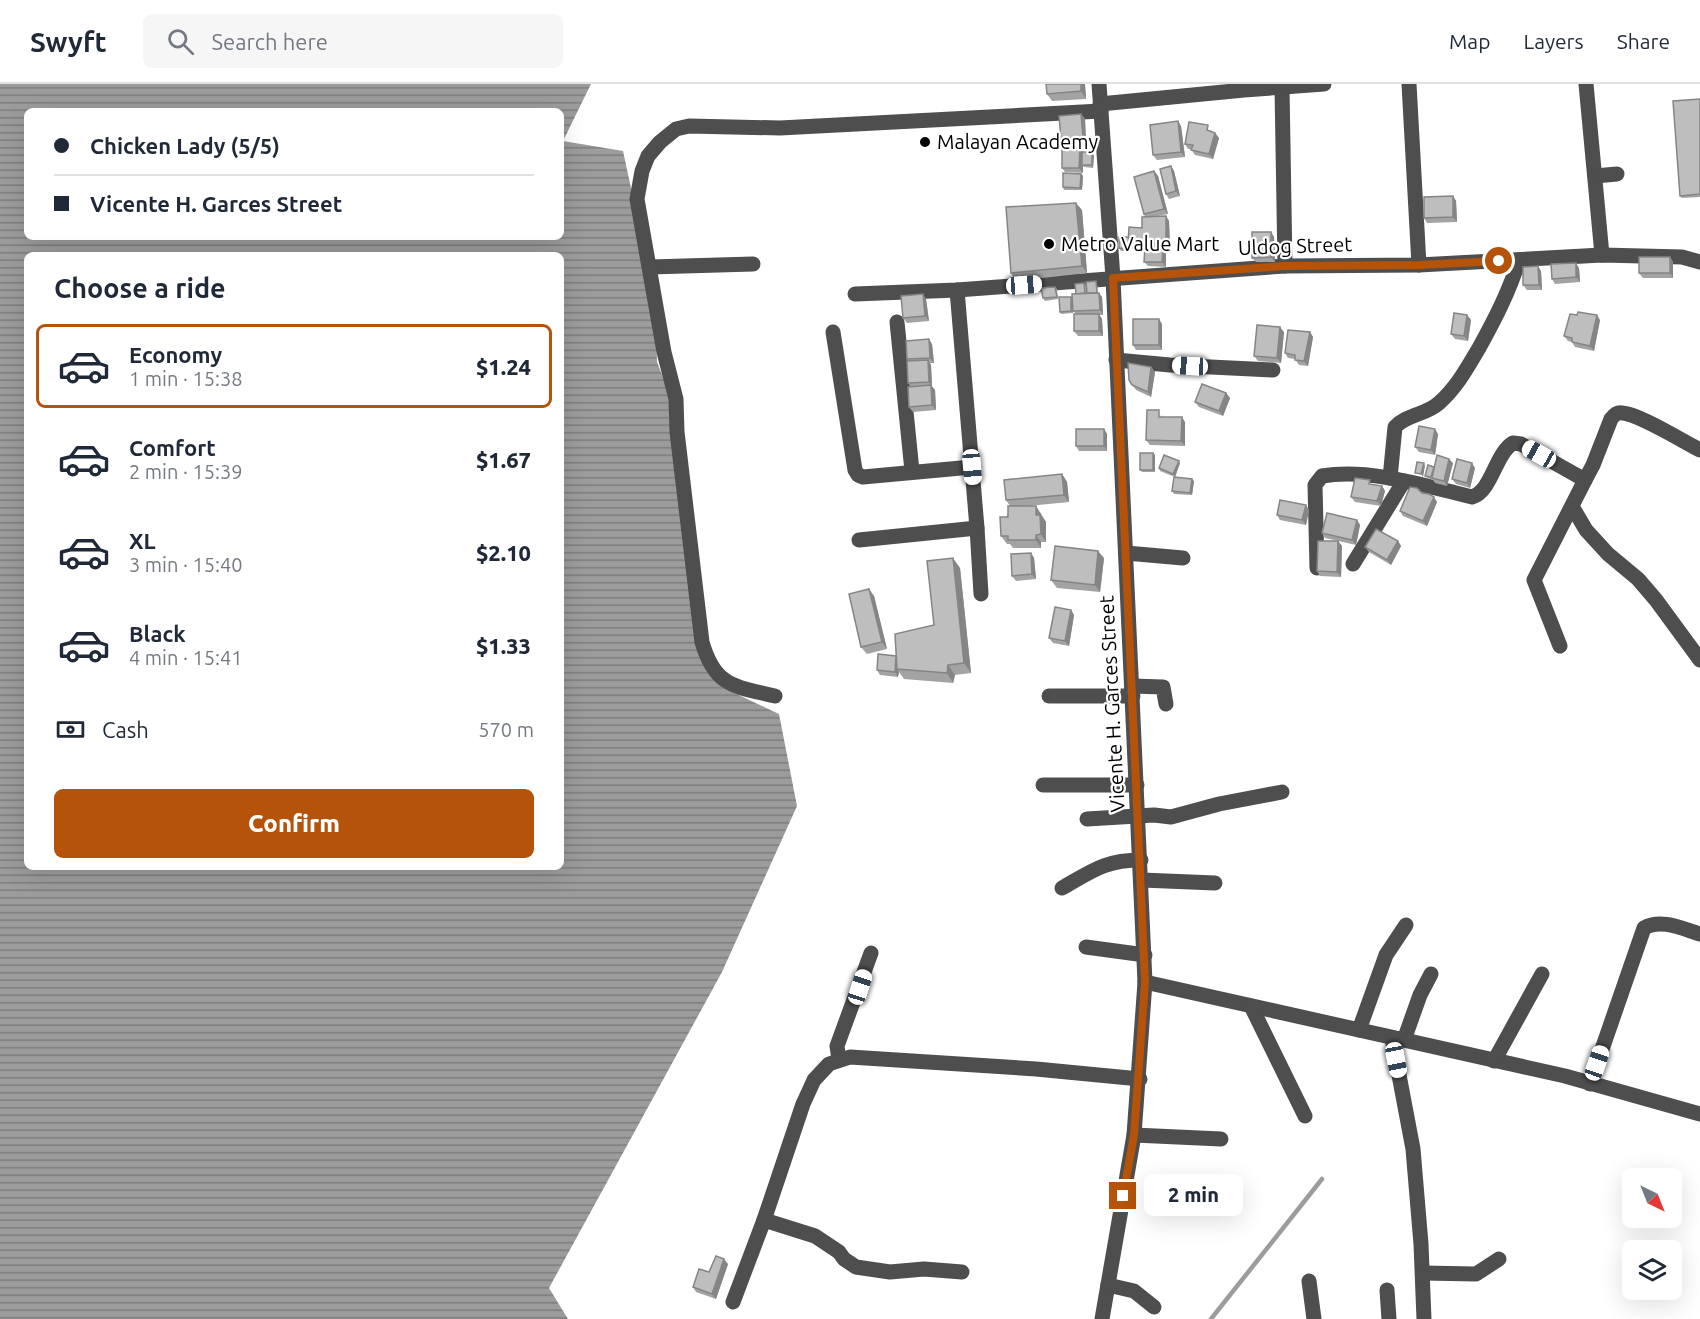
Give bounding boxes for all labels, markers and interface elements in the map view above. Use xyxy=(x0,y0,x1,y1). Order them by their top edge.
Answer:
search box xyxy=(143,14,563,68)
icon: search xyxy=(164,25,197,58)
text: Swyft xyxy=(30,26,107,57)
text: Search here xyxy=(212,29,328,54)
text: Map xyxy=(1449,29,1490,53)
text: Layers xyxy=(1523,29,1584,53)
text: Share xyxy=(1617,29,1670,53)
place label: Malayan Academy xyxy=(937,130,1099,153)
text: Chicken Lady (5/5) xyxy=(90,133,280,158)
marker: Malayan Academy xyxy=(918,135,932,149)
text: Vicente H. Garces Street xyxy=(90,191,342,216)
place label: Metro Value Mart xyxy=(1061,232,1219,255)
street label: Uldog Street xyxy=(1237,232,1353,259)
marker: Metro Value Mart xyxy=(1042,237,1056,251)
route start xyxy=(1485,247,1512,274)
text: Choose a ride xyxy=(54,273,226,303)
car xyxy=(1005,275,1043,295)
icon: car xyxy=(57,339,111,393)
text: Economy xyxy=(129,342,222,367)
text: $1.24 xyxy=(476,354,531,379)
car xyxy=(1172,356,1208,376)
text: 1 min · 15:38 xyxy=(129,367,243,390)
icon: car xyxy=(57,432,111,486)
text: Comfort xyxy=(129,435,216,460)
car xyxy=(1519,437,1559,471)
text: $1.67 xyxy=(476,447,531,472)
car xyxy=(961,448,983,486)
text: 2 min · 15:39 xyxy=(129,460,243,483)
icon: car xyxy=(57,525,111,579)
text: XL xyxy=(129,528,156,553)
text: $2.10 xyxy=(476,540,531,565)
text: 3 min · 15:40 xyxy=(129,553,243,576)
street label: Vicente H. Garces Street xyxy=(1094,595,1129,813)
icon: car xyxy=(57,618,111,672)
text: Black xyxy=(129,621,186,646)
text: $1.33 xyxy=(476,633,531,658)
text: 4 min · 15:41 xyxy=(129,646,243,669)
icon: cash xyxy=(54,713,87,746)
text: Cash xyxy=(102,717,149,742)
text: 570 m xyxy=(478,718,534,741)
button: Confirm xyxy=(54,789,534,858)
car xyxy=(846,967,874,1007)
car xyxy=(1384,1041,1408,1079)
car xyxy=(1583,1043,1611,1083)
north arrow xyxy=(1622,1168,1682,1228)
map controls xyxy=(1622,1168,1682,1300)
callout: 2 min xyxy=(1144,1175,1243,1217)
route end xyxy=(1109,1182,1136,1209)
text: 2 min xyxy=(1168,1183,1219,1206)
button: layers xyxy=(1622,1240,1682,1300)

